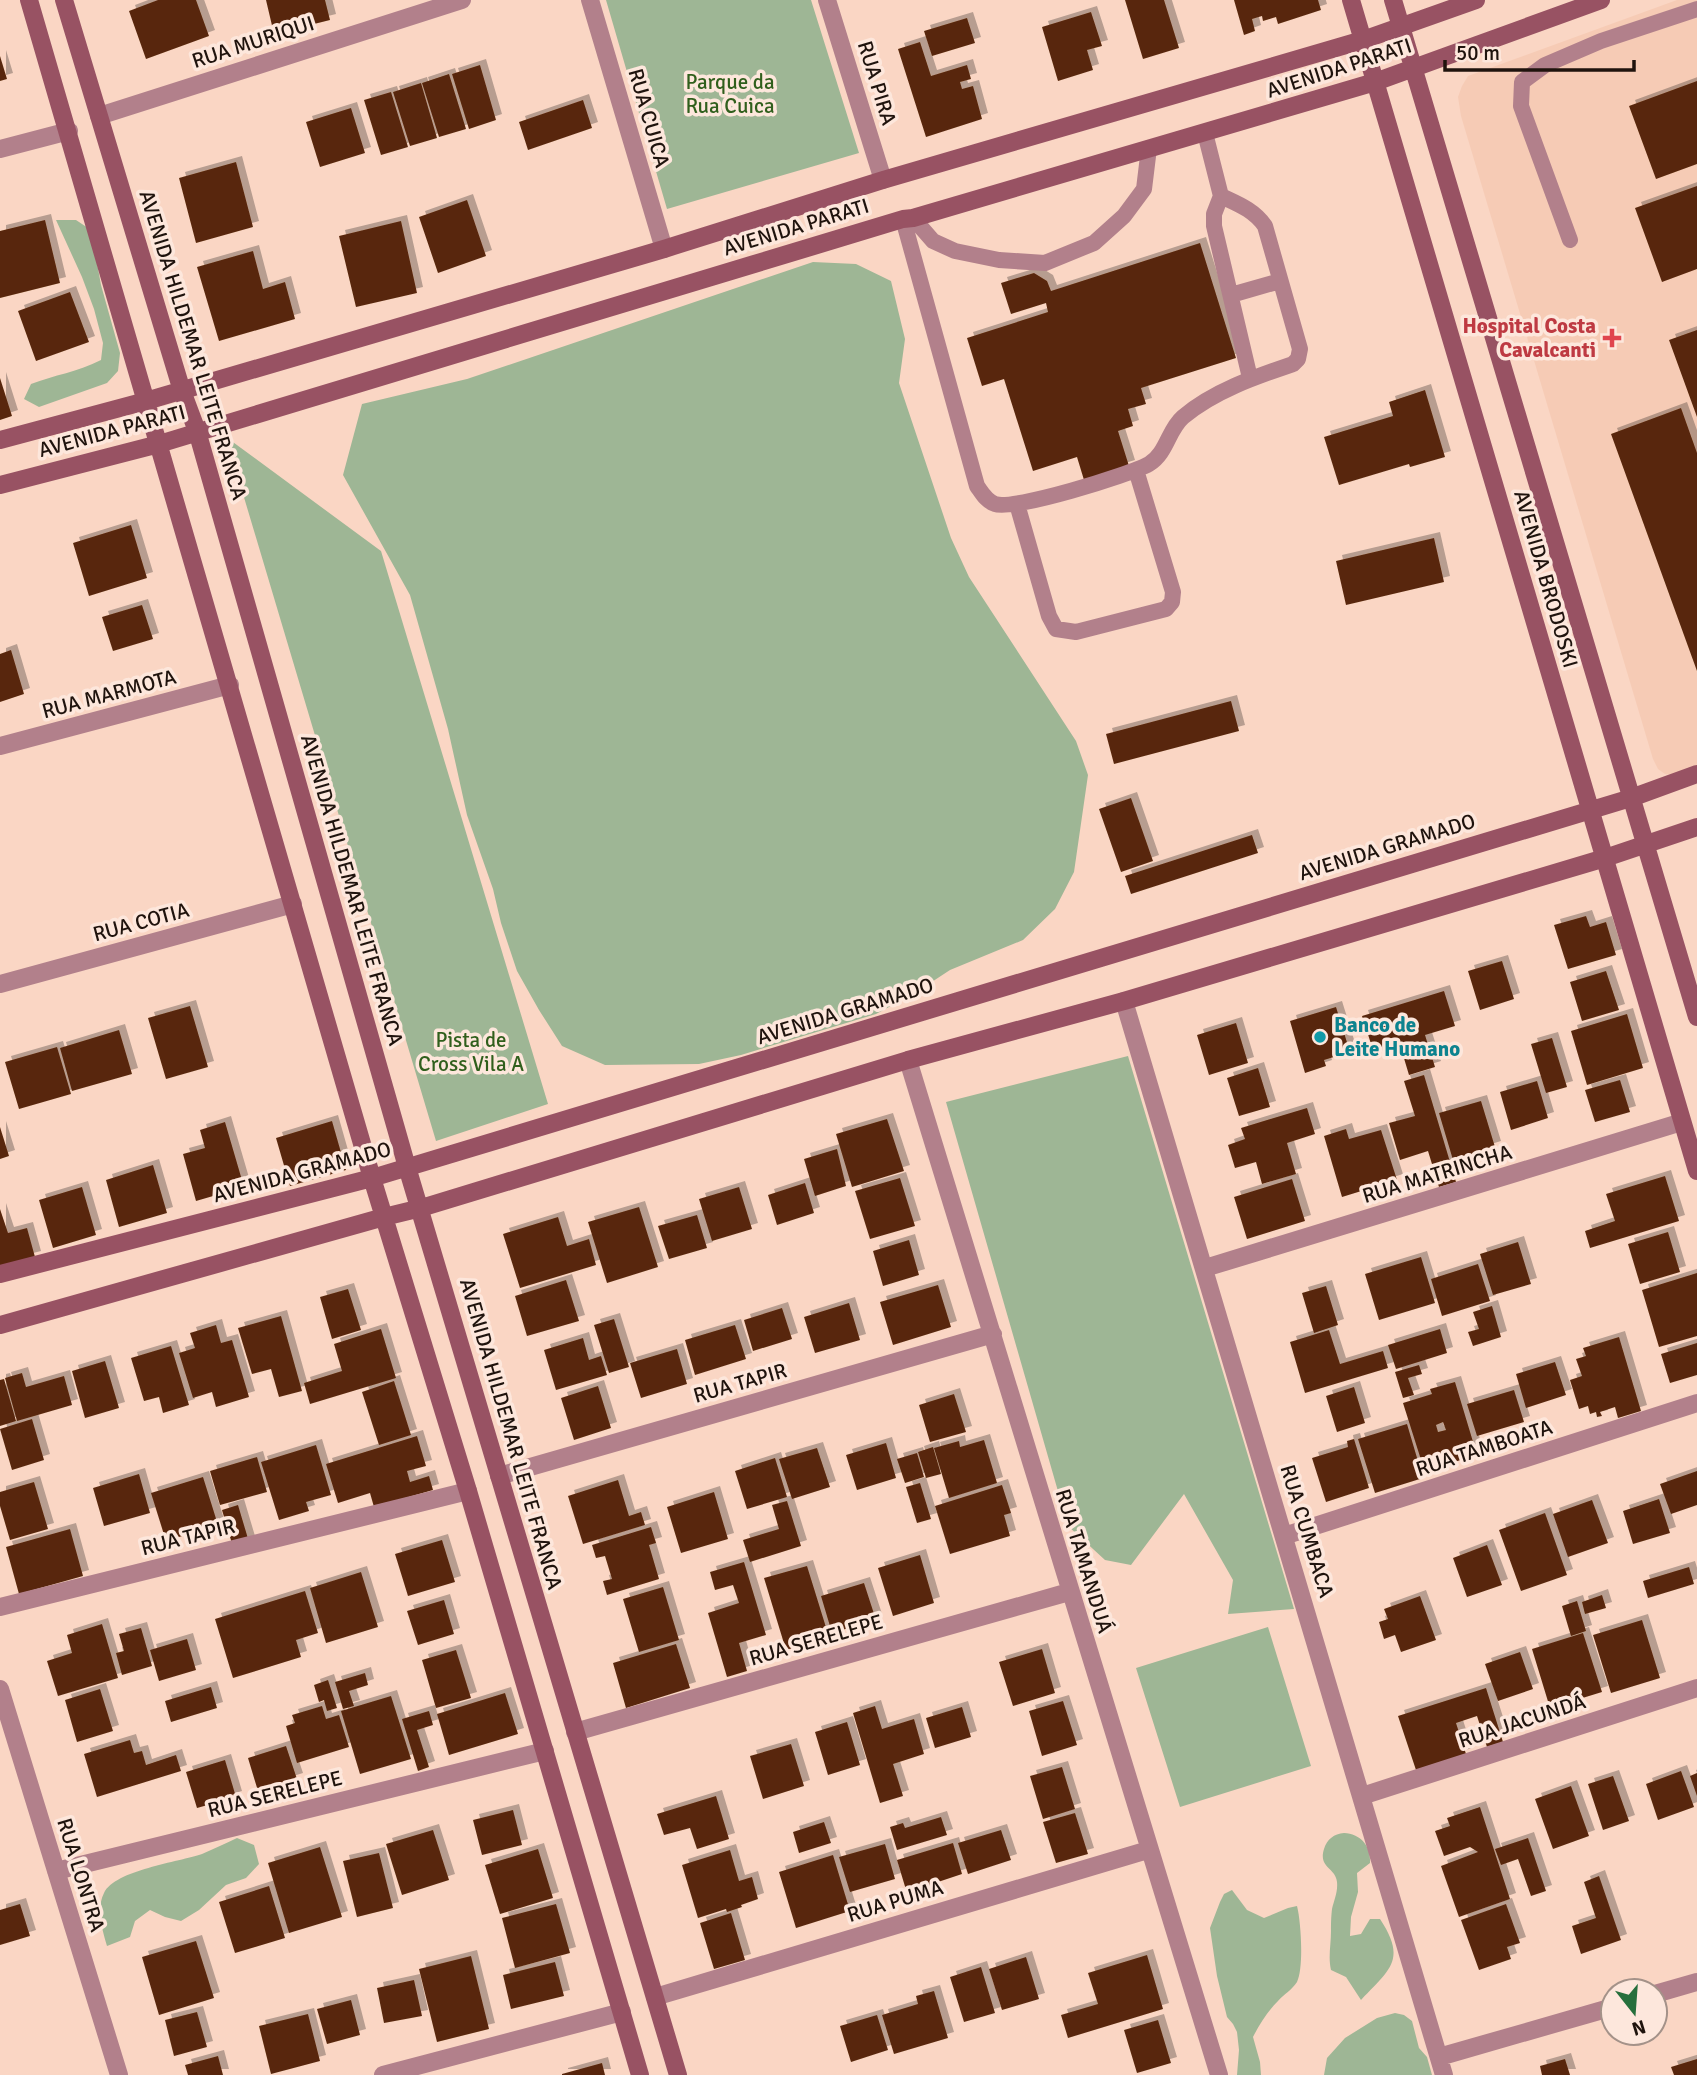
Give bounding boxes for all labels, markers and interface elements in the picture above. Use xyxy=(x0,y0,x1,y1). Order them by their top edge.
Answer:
street label: RUA MURIQUI xyxy=(189,10,317,74)
scale bar xyxy=(1445,28,1634,72)
street label: AVENIDA PARATI xyxy=(1263,32,1415,104)
street label: RUA PIRA xyxy=(852,38,902,129)
text: 50 m xyxy=(1456,40,1500,66)
street label: RUA CUICA xyxy=(622,65,676,171)
park label: Parque da Rua Cuica xyxy=(685,69,775,119)
street label: AVENIDA HILDEMAR LEITE FRANCA xyxy=(133,187,253,503)
street label: AVENIDA PARATI xyxy=(720,192,872,262)
place label: Hospital Costa Cavalcanti xyxy=(1462,313,1596,363)
marker: Hospital Costa Cavalcanti xyxy=(1602,328,1622,348)
street label: AVENIDA PARATI xyxy=(36,399,188,463)
street label: AVENIDA BRODOSKI xyxy=(1508,487,1584,671)
street label: RUA MARMOTA xyxy=(39,664,179,724)
street label: AVENIDA HILDEMAR LEITE FRANCA xyxy=(295,731,409,1049)
street label: AVENIDA GRAMADO xyxy=(1296,808,1478,886)
street label: RUA COTIA xyxy=(90,897,192,947)
street label: AVENIDA GRAMADO xyxy=(754,972,936,1050)
place label: Banco de Leite Humano xyxy=(1334,1012,1460,1062)
park label: Pista de Cross Vila A xyxy=(418,1027,524,1077)
marker: Banco de Leite Humano xyxy=(1312,1029,1328,1045)
street label: AVENIDA GRAMADO xyxy=(210,1136,394,1208)
street label: RUA MATRINCHA xyxy=(1359,1139,1515,1209)
street label: AVENIDA HILDEMAR LEITE FRANCA xyxy=(454,1275,568,1593)
street label: RUA TAPIR xyxy=(690,1357,790,1409)
street label: RUA TAMBOATA xyxy=(1413,1414,1556,1482)
street label: RUA CUMBACA xyxy=(1274,1461,1340,1601)
street label: RUA TAMANDUÁ xyxy=(1050,1486,1118,1636)
street label: RUA TAPIR xyxy=(138,1513,238,1561)
street label: RUA SERELEPE xyxy=(746,1608,886,1672)
street label: RUA JACUNDÁ xyxy=(1455,1688,1589,1754)
street label: RUA SERELEPE xyxy=(205,1765,345,1823)
street label: RUA LONTRA xyxy=(51,1815,111,1935)
street label: RUA PUMA xyxy=(844,1874,946,1928)
north arrow xyxy=(1599,1977,1669,2047)
text: N xyxy=(1629,2014,1649,2041)

